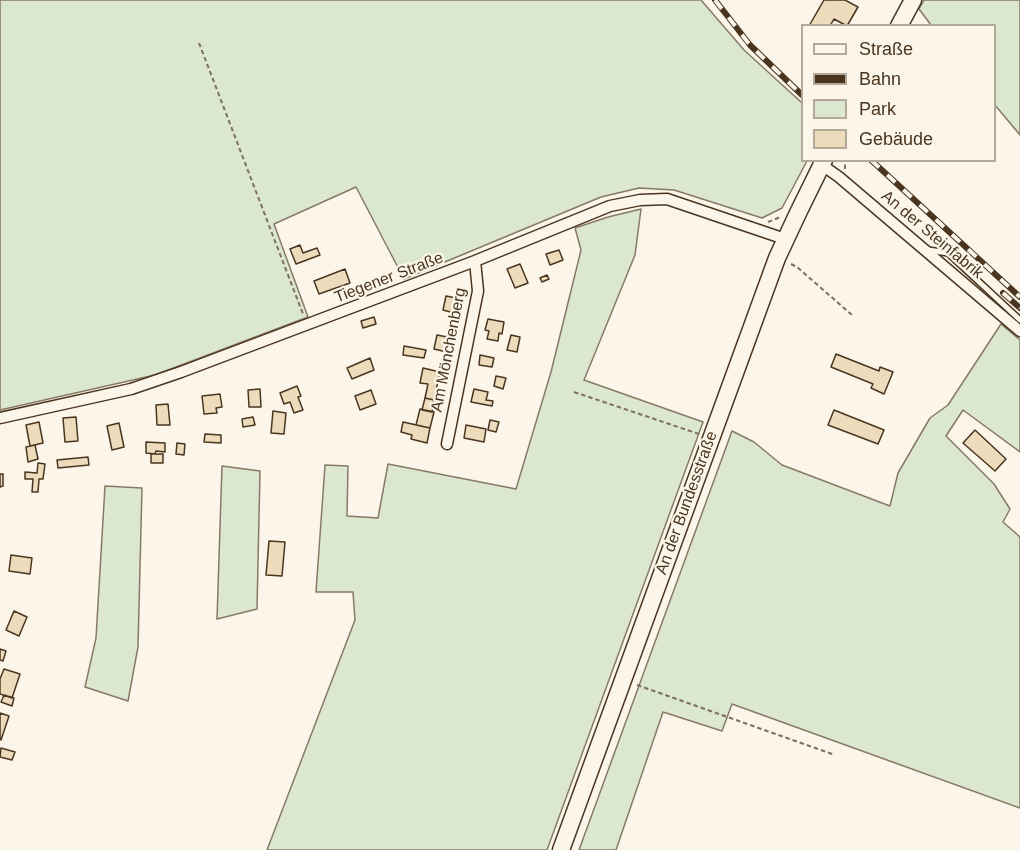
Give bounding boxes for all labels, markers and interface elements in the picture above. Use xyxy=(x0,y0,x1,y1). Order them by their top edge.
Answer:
legend xyxy=(801,24,996,162)
text: Straße xyxy=(859,39,913,59)
text: Bahn xyxy=(859,69,901,89)
text: Park xyxy=(859,99,896,119)
text: Gebäude xyxy=(859,129,933,149)
street label: An der Steinfabrik xyxy=(877,187,987,283)
street label: Tiegener Straße xyxy=(332,248,446,308)
street label: Am Mönchenberg xyxy=(428,286,470,414)
street label: An der Bundesstraße xyxy=(652,429,722,577)

